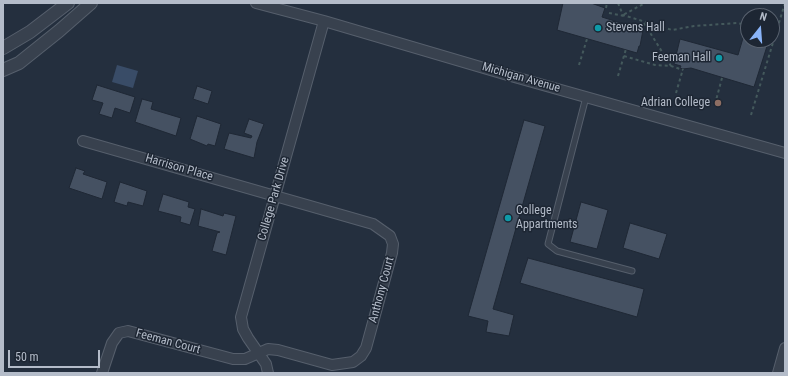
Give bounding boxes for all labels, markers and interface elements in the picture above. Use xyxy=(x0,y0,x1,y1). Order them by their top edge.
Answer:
north arrow xyxy=(740,8,780,48)
text: N xyxy=(758,10,768,24)
place label: Stevens Hall xyxy=(606,21,665,35)
marker: Stevens Hall xyxy=(593,23,603,33)
place label: Feeman Hall xyxy=(652,51,711,65)
marker: Feeman Hall xyxy=(714,53,724,63)
street label: Michigan Avenue xyxy=(480,60,562,96)
place label: Adrian College xyxy=(641,96,710,110)
marker: Adrian College xyxy=(713,98,723,108)
street label: Harrison Place xyxy=(144,151,214,185)
street label: College Park Drive xyxy=(255,156,293,242)
place label: College Appartments xyxy=(516,204,578,232)
marker: College Appartments xyxy=(503,213,513,223)
street label: Anthony Court xyxy=(366,255,398,325)
street label: Feeman Court xyxy=(134,326,202,358)
scale bar xyxy=(10,342,102,368)
text: 50 m xyxy=(15,350,39,364)

